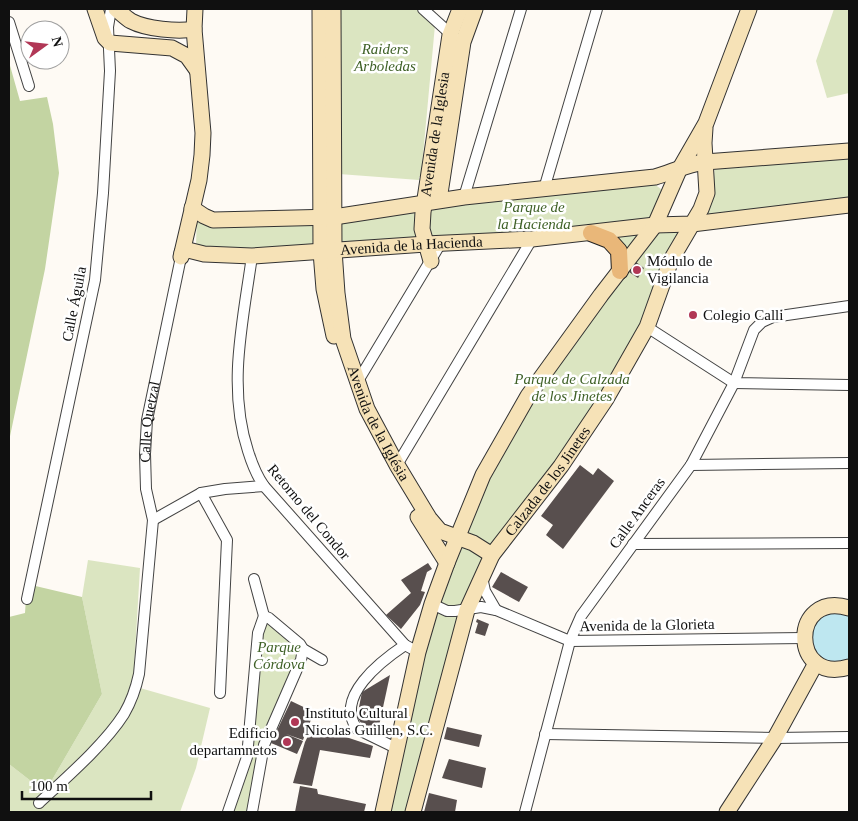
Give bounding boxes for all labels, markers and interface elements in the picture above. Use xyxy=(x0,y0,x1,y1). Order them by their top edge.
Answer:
north arrow xyxy=(20,20,70,70)
text: N xyxy=(49,35,66,49)
park label: Raiders Arboledas xyxy=(353,41,416,74)
street label: Avenida de la Iglesia xyxy=(417,70,452,198)
park label: Parque de la Hacienda xyxy=(497,199,571,232)
street label: Avenida de la Hacienda xyxy=(340,233,483,258)
place label: Módulo de Vigilancia xyxy=(647,253,713,286)
marker: Módulo de Vigilancia xyxy=(631,264,643,276)
street label: Calle Águila xyxy=(59,265,89,343)
place label: Colegio Calli xyxy=(703,307,783,323)
marker: Colegio Calli xyxy=(687,309,699,321)
street label: Avenida de la Iglésia xyxy=(345,363,413,484)
park label: Parque de Calzada de los Jinetes xyxy=(513,371,630,404)
street label: Calle Quetzal xyxy=(137,380,163,463)
street label: Calzada de los Jinetes xyxy=(502,423,593,539)
street label: Retorno del Condor xyxy=(265,461,353,563)
street label: Calle Anceras xyxy=(606,474,668,552)
street label: Avenida de la Glorieta xyxy=(579,616,715,634)
park label: Parque Córdova xyxy=(253,639,305,672)
place label: Instituto Cultural Nicolas Guillen, S.C. xyxy=(305,705,433,738)
marker: Instituto Cultural Nicolas Guillen, S.C. xyxy=(289,716,301,728)
place label: Edificio departamnetos xyxy=(190,725,277,758)
marker: Edificio departamnetos xyxy=(281,736,293,748)
scale bar xyxy=(22,768,151,800)
text: 100 m xyxy=(30,778,68,794)

